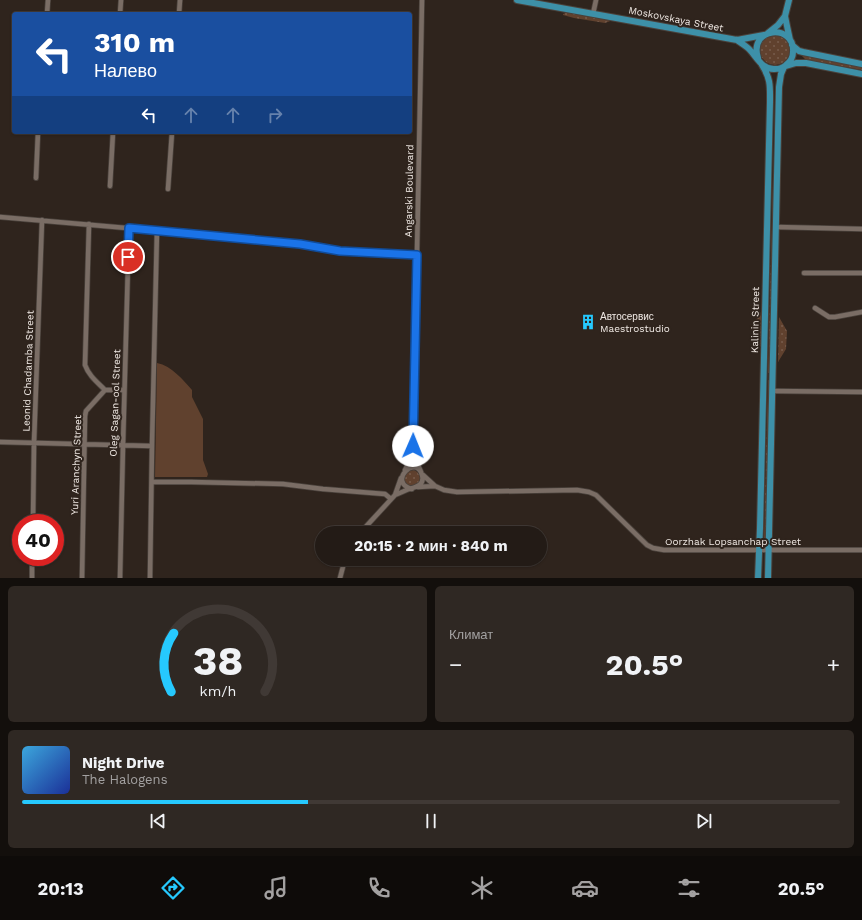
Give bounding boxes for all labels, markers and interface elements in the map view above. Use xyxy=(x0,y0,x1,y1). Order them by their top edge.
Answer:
street label: Moskovskaya Street xyxy=(628,4,725,34)
text: 310 m xyxy=(94,26,175,59)
icon: left xyxy=(28,28,80,80)
text: Налево xyxy=(94,60,157,81)
icon: left xyxy=(138,104,160,126)
icon: ahead xyxy=(180,104,202,126)
icon: ahead xyxy=(222,104,244,126)
icon: right xyxy=(264,104,286,126)
street label: Angarski Boulevard xyxy=(403,144,415,238)
pin xyxy=(111,240,145,274)
icon: arrive xyxy=(117,246,139,268)
street label: Kalinin Street xyxy=(749,286,761,353)
street label: Leonid Chadamba Street xyxy=(20,309,36,432)
place label: Автосервис Maestrostudio xyxy=(600,311,670,334)
building icon: Автосервис Maestrostudio xyxy=(579,313,597,331)
street label: Oleg Sagan-ool Street xyxy=(108,348,122,457)
street label: Yuri Aranchyn Street xyxy=(69,414,83,515)
position arrow xyxy=(392,425,434,467)
speed limit sign: 40 xyxy=(12,514,64,566)
street label: Oorzhak Lopsanchap Street xyxy=(665,536,802,547)
text: 20:15 · 2 мин · 840 m xyxy=(354,537,508,555)
text: Климат xyxy=(449,627,493,642)
text: 38 xyxy=(192,636,243,685)
text: 20.5° xyxy=(606,647,683,682)
text: − xyxy=(449,652,462,677)
text: + xyxy=(827,652,840,677)
text: km/h xyxy=(199,683,236,699)
text: Night Drive xyxy=(82,754,165,772)
text: The Halogens xyxy=(82,772,168,787)
icon: previous xyxy=(147,810,169,832)
icon: pause xyxy=(420,810,442,832)
icon: next xyxy=(693,810,715,832)
icon: directions xyxy=(159,874,187,902)
icon: music xyxy=(262,874,290,902)
icon: phone xyxy=(365,874,393,902)
icon: climate xyxy=(468,874,496,902)
icon: car xyxy=(571,874,599,902)
icon: filters xyxy=(675,874,703,902)
text: 20:13 xyxy=(38,878,84,899)
text: 20.5° xyxy=(778,878,824,899)

